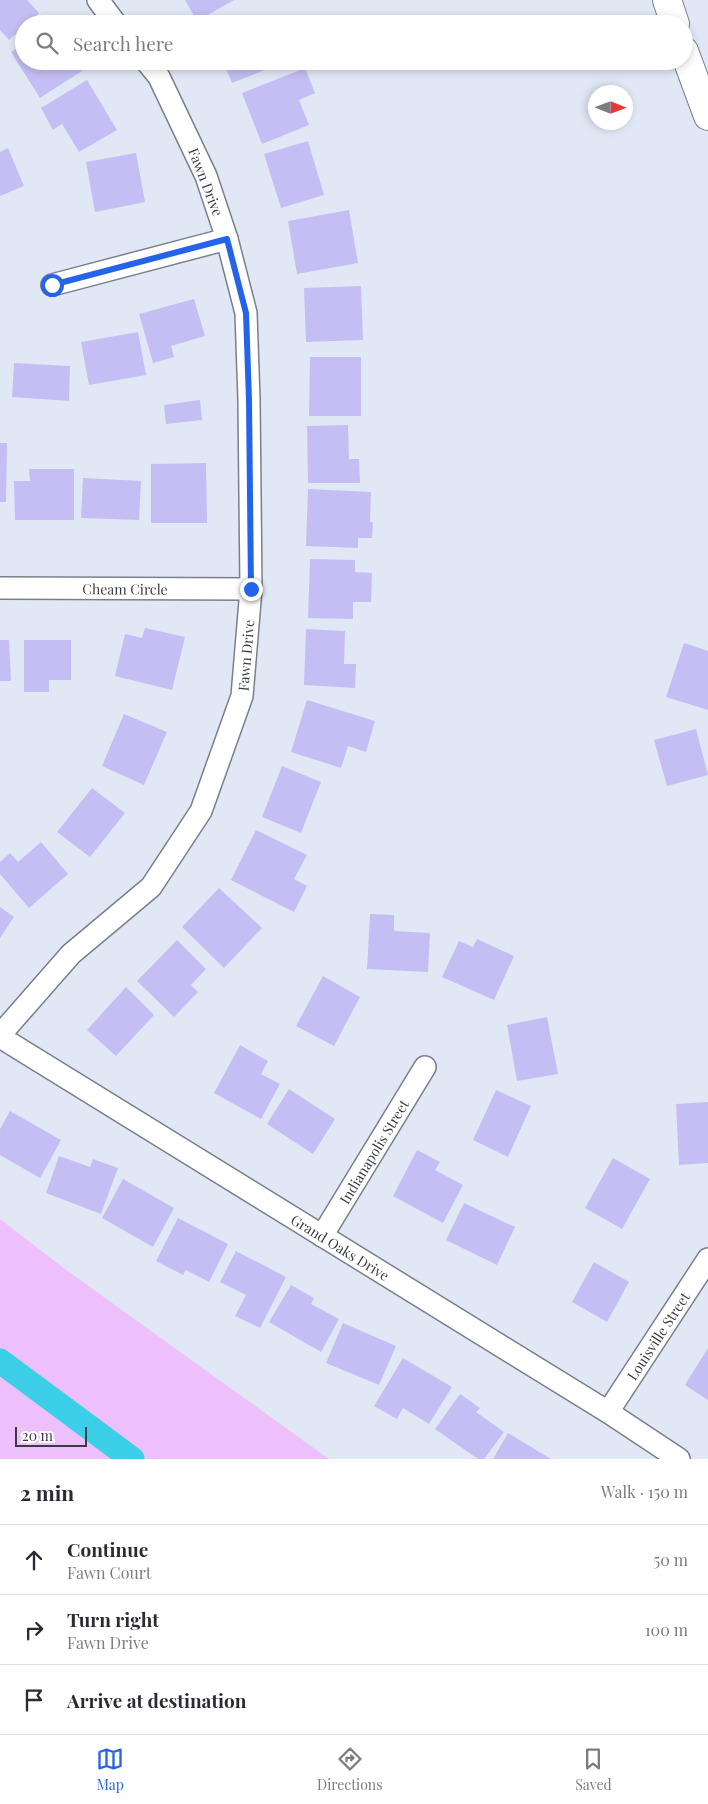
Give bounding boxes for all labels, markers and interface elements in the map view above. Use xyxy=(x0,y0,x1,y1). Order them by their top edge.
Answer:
search box xyxy=(15,15,693,70)
icon: search xyxy=(33,29,61,57)
text: Search here xyxy=(73,30,173,56)
north arrow xyxy=(588,85,633,130)
street label: Fawn Drive xyxy=(184,145,228,219)
route start xyxy=(41,274,64,297)
route end xyxy=(240,578,263,601)
street label: Cheam Circle xyxy=(82,579,168,598)
street label: Fawn Drive xyxy=(233,619,258,692)
street label: Indianapolis Street xyxy=(334,1095,413,1207)
street label: Grand Oaks Drive xyxy=(288,1209,393,1285)
street label: Louisville Street xyxy=(622,1287,694,1384)
scale bar xyxy=(15,1424,88,1447)
text: 20 m xyxy=(22,1426,53,1445)
text: 2 min xyxy=(20,1478,74,1506)
text: Walk · 150 m xyxy=(601,1481,688,1502)
text: Continue xyxy=(67,1536,148,1562)
icon: ahead xyxy=(20,1546,48,1574)
text: 50 m xyxy=(654,1549,688,1570)
text: Fawn Court xyxy=(67,1562,151,1583)
text: Turn right xyxy=(67,1606,159,1632)
icon: right xyxy=(20,1616,48,1644)
text: 100 m xyxy=(645,1619,688,1640)
text: Fawn Drive xyxy=(67,1632,149,1653)
icon: arrive xyxy=(20,1686,48,1714)
text: Arrive at destination xyxy=(67,1687,247,1713)
tab: Map xyxy=(96,1745,124,1794)
tab: Directions xyxy=(317,1745,383,1794)
tab: Saved xyxy=(575,1745,612,1794)

